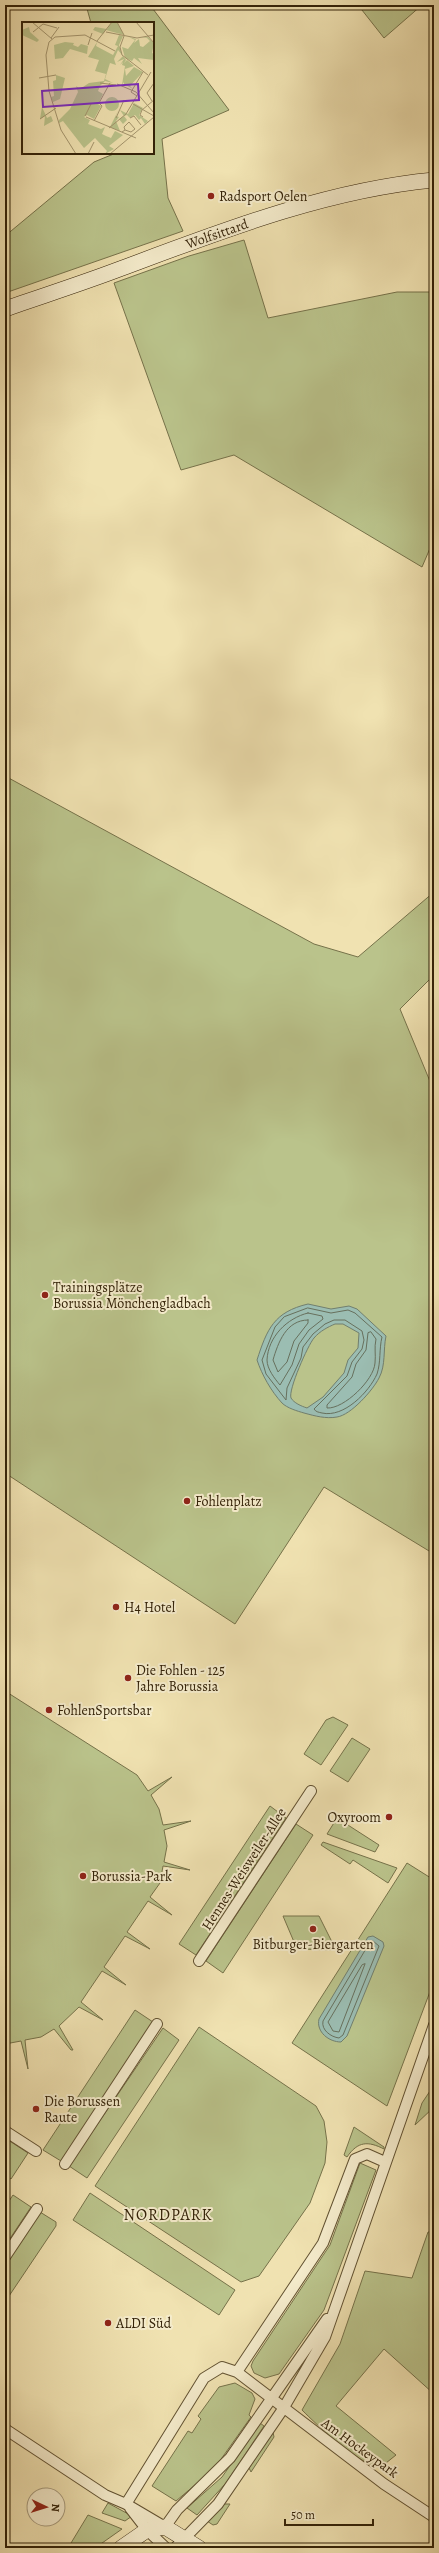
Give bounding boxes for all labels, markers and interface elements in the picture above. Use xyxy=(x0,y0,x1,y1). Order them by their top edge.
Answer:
inset map xyxy=(22,22,154,154)
place label: Radsport Oelen xyxy=(219,187,308,206)
marker: Radsport Oelen xyxy=(206,191,216,201)
street label: Wolfsittard xyxy=(182,214,251,254)
place label: Trainingsplätze Borussia Mönchengladbach xyxy=(53,1278,211,1313)
marker: Trainingsplätze Borussia Mönchengladbach xyxy=(40,1290,50,1300)
place label: Fohlenplatz xyxy=(195,1492,262,1511)
marker: Fohlenplatz xyxy=(182,1496,192,1506)
place label: H4 Hotel xyxy=(124,1598,176,1617)
marker: H4 Hotel xyxy=(111,1602,121,1612)
place label: Die Fohlen - 125 Jahre Borussia xyxy=(136,1661,225,1696)
marker: Die Fohlen - 125 Jahre Borussia xyxy=(123,1673,133,1683)
place label: FohlenSportsbar xyxy=(57,1701,152,1720)
marker: FohlenSportsbar xyxy=(44,1705,54,1715)
street label: Hennes-Weisweiler-Allee xyxy=(197,1804,291,1934)
place label: Oxyroom xyxy=(328,1808,381,1827)
marker: Oxyroom xyxy=(384,1812,394,1822)
place label: Borussia-Park xyxy=(91,1867,172,1886)
marker: Borussia-Park xyxy=(78,1871,88,1881)
marker: Bitburger-Biergarten xyxy=(308,1924,318,1934)
place label: Bitburger-Biergarten xyxy=(252,1935,374,1954)
place label: Die Borussen Raute xyxy=(44,2092,120,2127)
marker: Die Borussen Raute xyxy=(31,2104,41,2114)
district label: NORDPARK xyxy=(123,2204,213,2226)
place label: ALDI Süd xyxy=(115,2314,172,2333)
marker: ALDI Süd xyxy=(103,2318,113,2328)
street label: Am Hockeypark xyxy=(317,2413,402,2482)
north arrow xyxy=(26,2487,66,2527)
scale bar xyxy=(285,2501,373,2527)
text: N xyxy=(48,2503,63,2512)
text: 50 m xyxy=(291,2507,315,2523)

